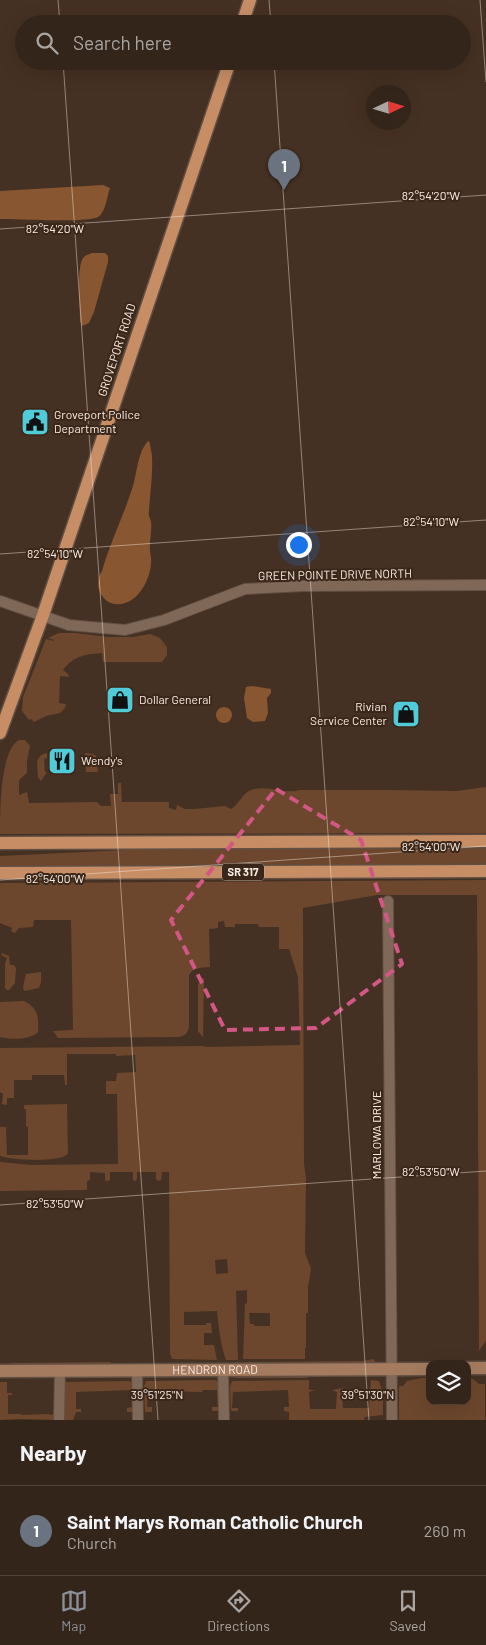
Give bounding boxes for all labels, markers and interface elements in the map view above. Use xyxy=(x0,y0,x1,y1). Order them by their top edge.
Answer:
search box xyxy=(15,15,471,70)
icon: search xyxy=(33,29,61,57)
text: Search here xyxy=(73,31,172,54)
north arrow xyxy=(366,85,411,130)
pin: 1 xyxy=(268,149,300,190)
text: 82°54'20"W xyxy=(402,188,461,202)
text: 82°54'20"W xyxy=(26,221,85,235)
street label: GROVEPORT ROAD xyxy=(94,301,138,398)
public building icon: Groveport Police Department xyxy=(20,407,50,437)
place label: Groveport Police Department xyxy=(54,407,140,435)
text: 82°54'10"W xyxy=(403,514,460,528)
your location xyxy=(286,532,312,558)
text: 82°54'10"W xyxy=(27,546,84,560)
street label: GREEN POINTE DRIVE NORTH xyxy=(258,566,412,582)
shop icon: Dollar General xyxy=(105,685,135,715)
place label: Dollar General xyxy=(139,692,211,706)
place label: Rivian Service Center xyxy=(310,699,388,727)
shop icon: Rivian Service Center xyxy=(391,699,421,729)
restaurant icon: Wendy's xyxy=(47,746,77,776)
place label: Wendy's xyxy=(81,753,123,767)
text: 82°54'00"W xyxy=(402,839,461,853)
road number: SR 317 xyxy=(222,864,264,880)
text: 82°54'00"W xyxy=(26,871,85,885)
street label: MARLOWA DRIVE xyxy=(369,1091,383,1179)
text: 82°53'50"W xyxy=(402,1164,460,1178)
text: 82°53'50"W xyxy=(26,1196,84,1210)
map controls xyxy=(426,1360,471,1405)
button: layers xyxy=(426,1360,471,1405)
street label: HENDRON ROAD xyxy=(172,1362,258,1376)
text: 39°51'25"N xyxy=(131,1387,183,1401)
text: 39°51'30"N xyxy=(342,1387,394,1401)
text: Nearby xyxy=(20,1440,86,1465)
text: Saint Marys Roman Catholic Church xyxy=(67,1510,363,1533)
text: 1 xyxy=(33,1521,39,1540)
text: 260 m xyxy=(424,1521,466,1540)
text: Church xyxy=(67,1533,117,1552)
tab: Map xyxy=(60,1587,88,1634)
tab: Directions xyxy=(207,1587,270,1634)
tab: Saved xyxy=(389,1587,426,1634)

